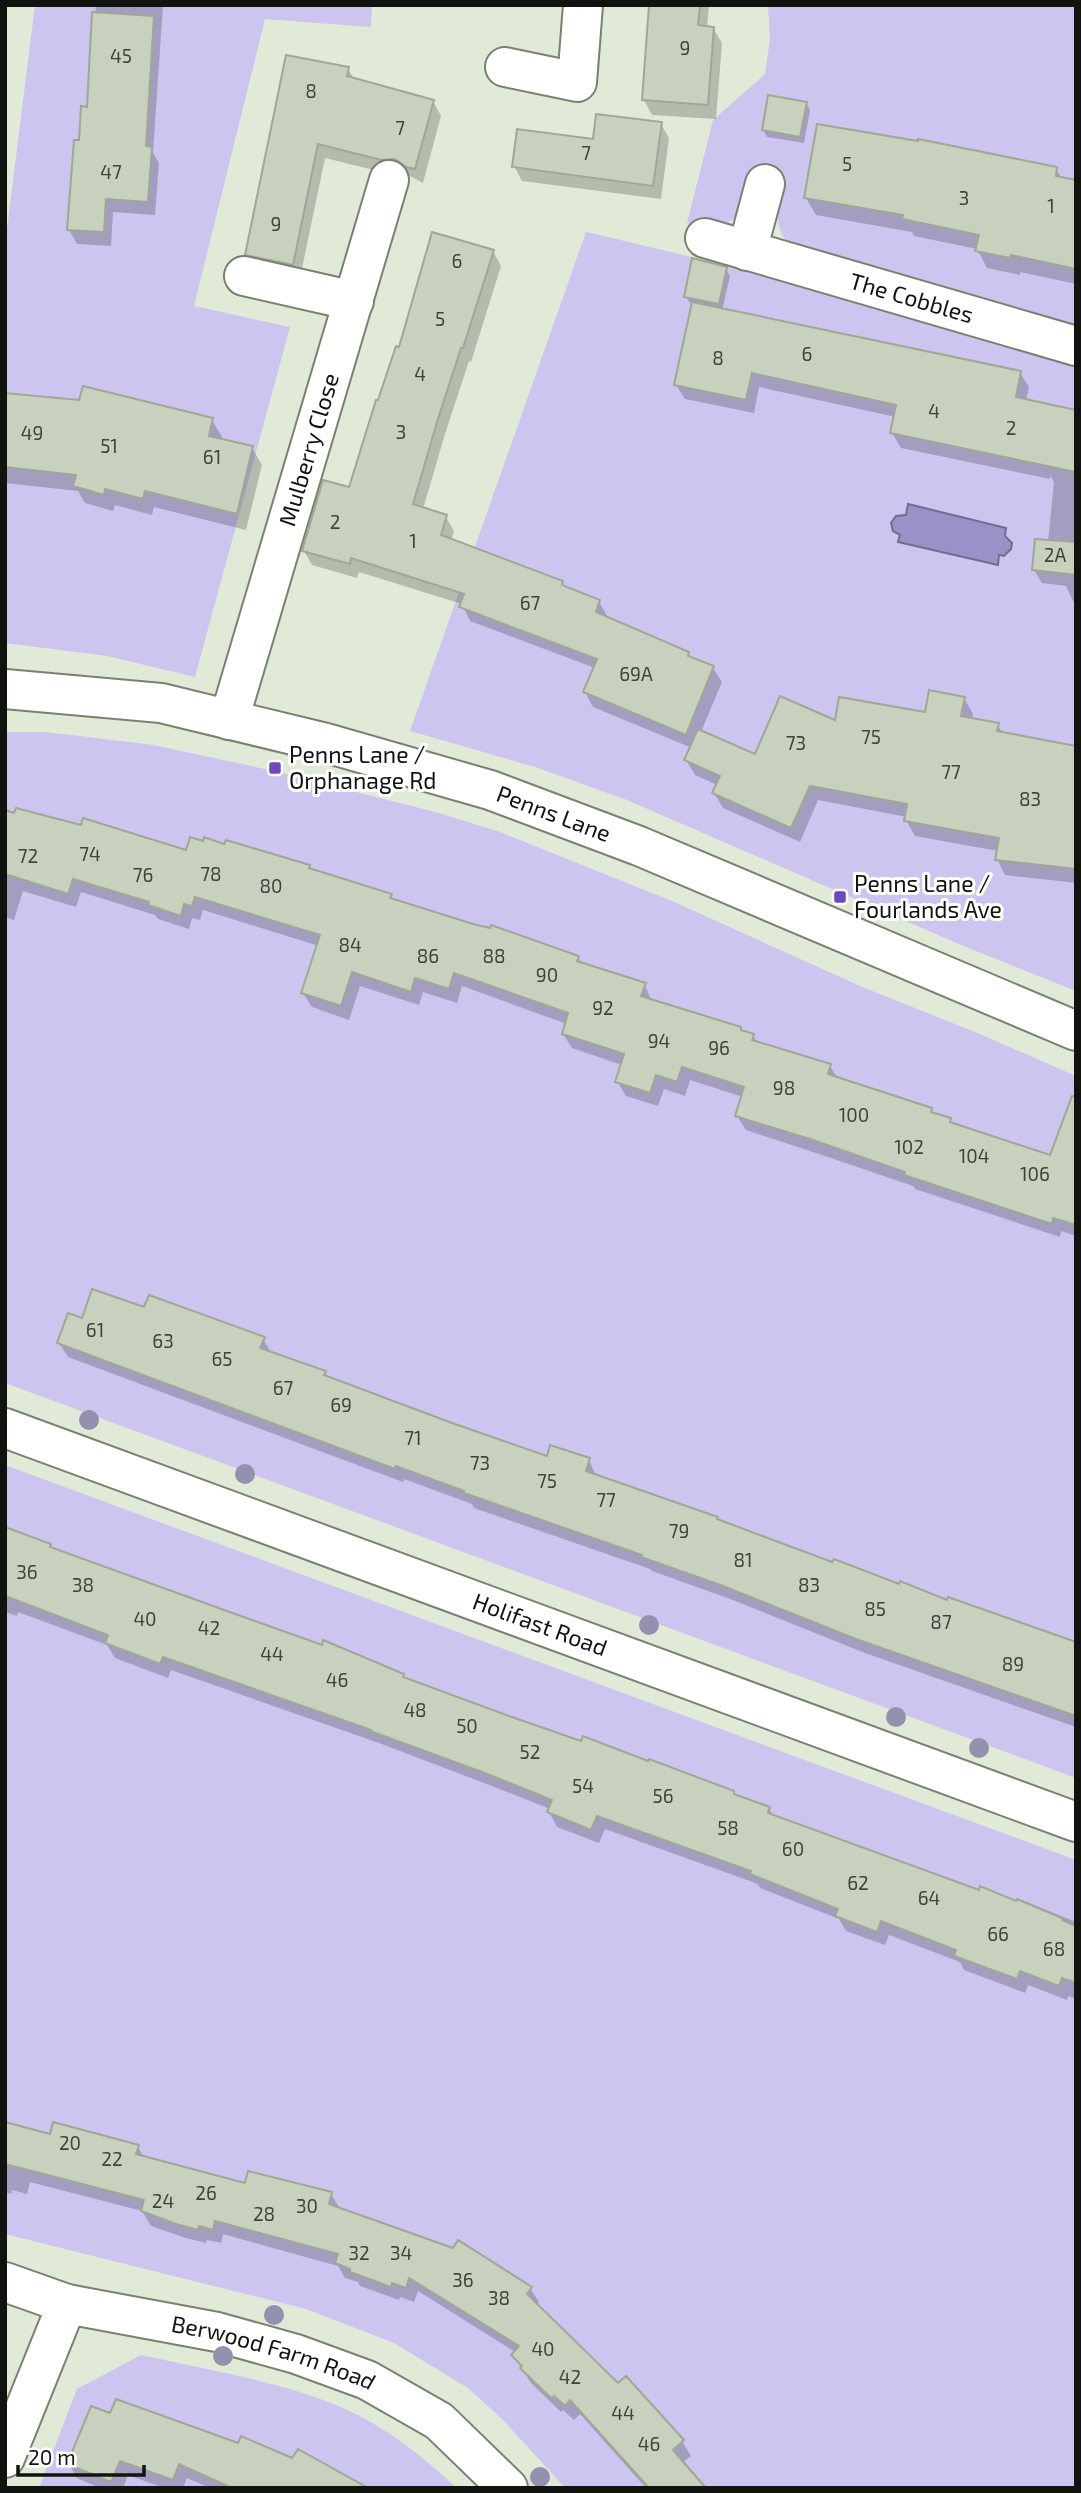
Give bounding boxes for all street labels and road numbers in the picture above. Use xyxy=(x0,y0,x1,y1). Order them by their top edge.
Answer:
street label: The Cobbles xyxy=(847,266,977,328)
street label: Mulberry Close xyxy=(272,370,344,529)
street label: Penns Lane xyxy=(493,779,615,847)
street label: Holifast Road xyxy=(469,1586,611,1661)
street label: Berwood Farm Road xyxy=(169,2309,381,2395)

